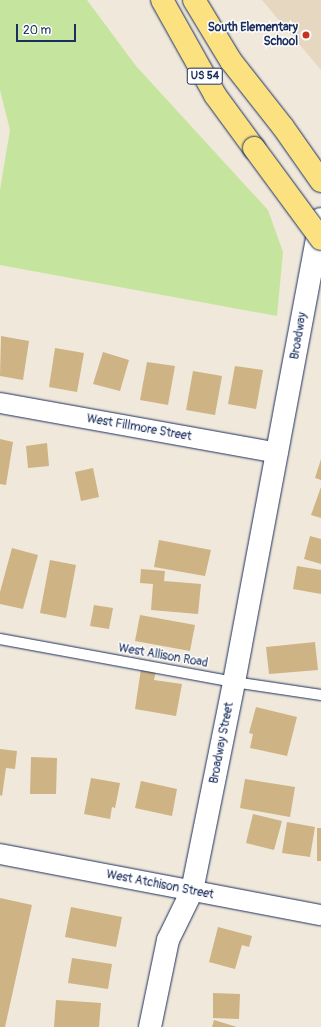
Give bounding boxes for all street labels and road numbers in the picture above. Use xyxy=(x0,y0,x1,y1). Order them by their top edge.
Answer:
road number: US 54 xyxy=(186,67,224,85)
street label: Broadway xyxy=(288,311,310,361)
street label: West Fillmore Street xyxy=(85,412,193,444)
street label: West Allison Road xyxy=(117,641,209,671)
street label: Broadway Street xyxy=(207,701,237,785)
street label: West Atchison Street xyxy=(105,868,215,902)

